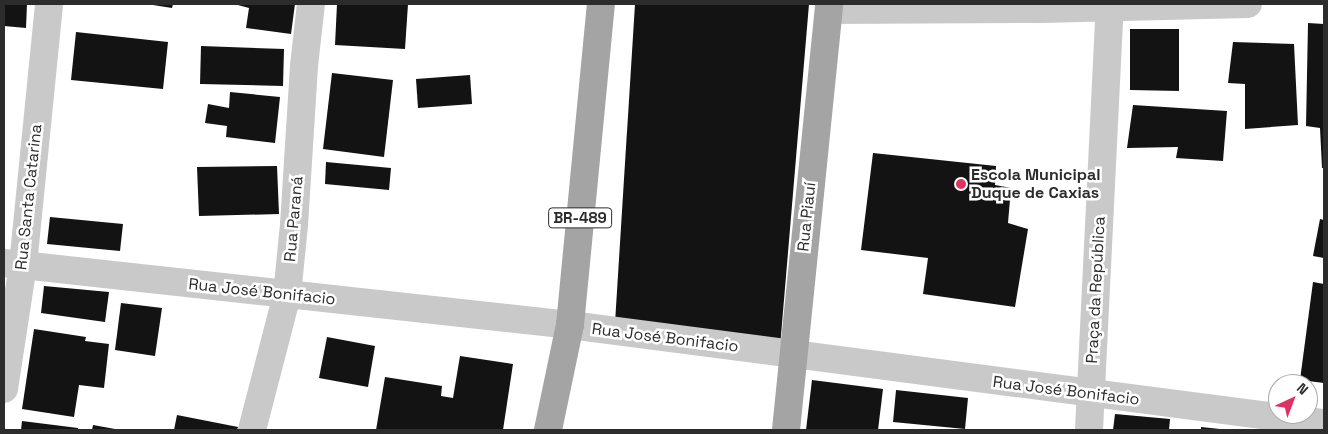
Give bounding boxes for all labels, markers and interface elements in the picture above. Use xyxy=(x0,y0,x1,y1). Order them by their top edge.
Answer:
street label: Rua Santa Catarina xyxy=(12,123,46,271)
place label: Escola Municipal Duque de Caxias xyxy=(971,165,1100,203)
street label: Rua Paraná xyxy=(281,175,307,263)
marker: Escola Municipal Duque de Caxias xyxy=(955,178,967,190)
street label: Rua Piauí xyxy=(794,181,820,253)
road number: BR-489 xyxy=(548,206,612,230)
street label: Praça da República xyxy=(1083,216,1109,364)
street label: Rua José Bonifacio xyxy=(188,275,336,309)
street label: Rua José Bonifacio xyxy=(591,319,739,357)
street label: Rua José Bonifacio xyxy=(992,372,1140,410)
north arrow xyxy=(1268,374,1318,424)
text: N xyxy=(1293,379,1312,399)

